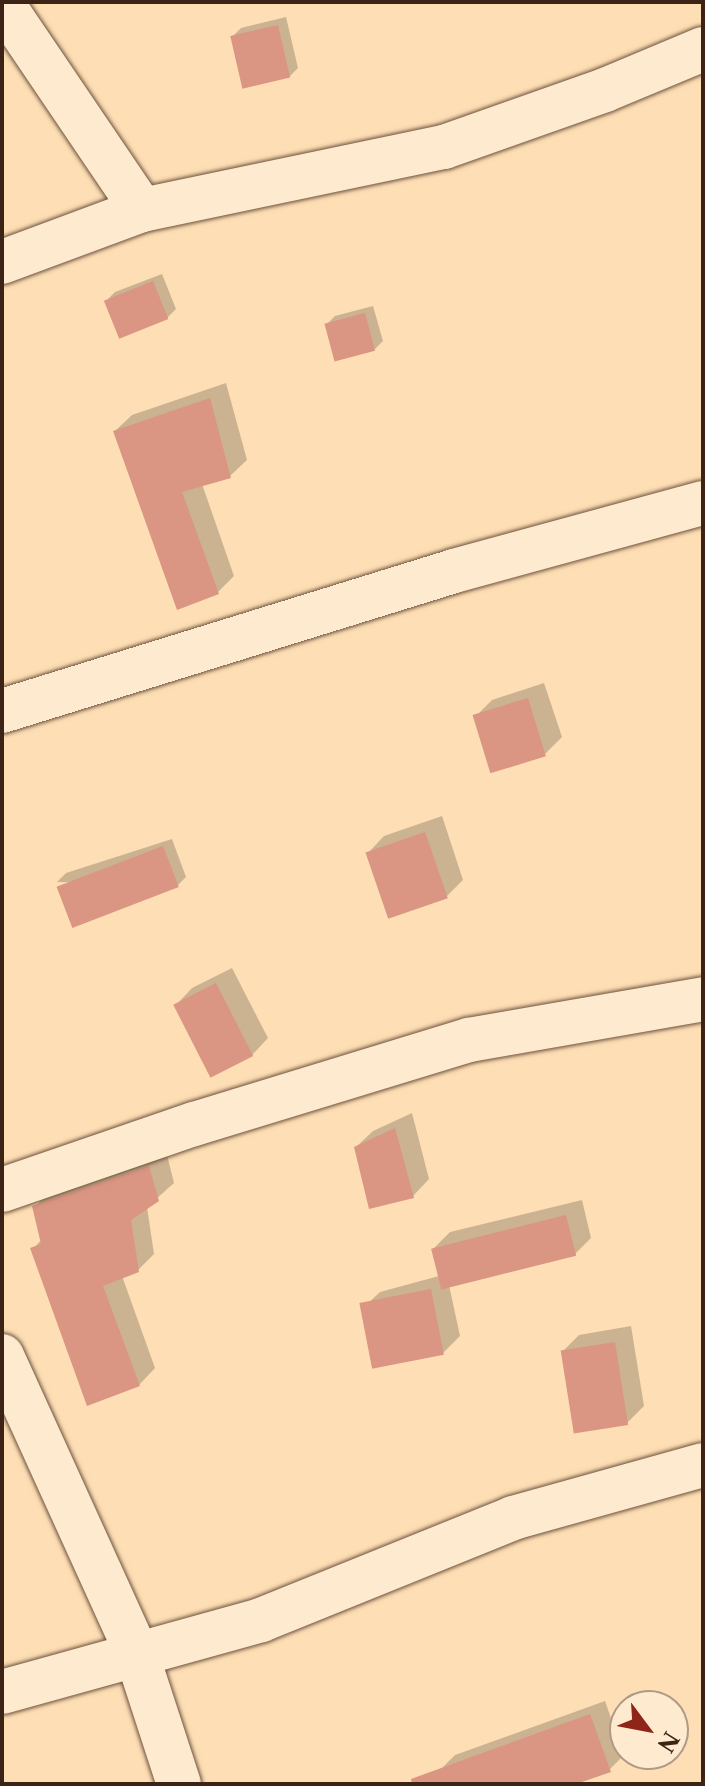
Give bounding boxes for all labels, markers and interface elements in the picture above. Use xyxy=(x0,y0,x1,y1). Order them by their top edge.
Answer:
north arrow xyxy=(609,1690,689,1770)
text: N xyxy=(652,1727,685,1757)

